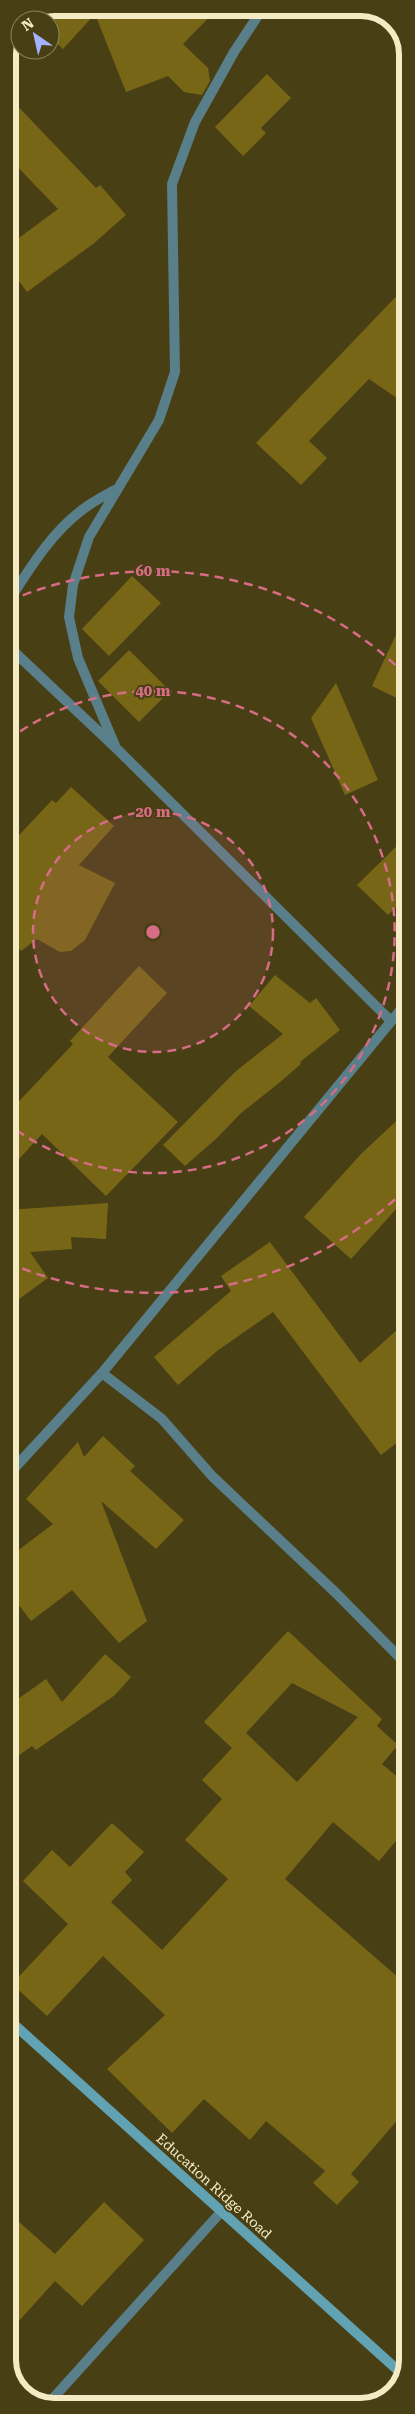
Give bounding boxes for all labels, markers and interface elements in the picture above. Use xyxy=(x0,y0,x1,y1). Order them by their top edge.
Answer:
north arrow xyxy=(10,10,60,60)
text: N xyxy=(19,14,37,34)
text: 60 m xyxy=(135,562,171,580)
text: 40 m xyxy=(135,682,171,700)
text: 20 m xyxy=(135,803,171,821)
centre of rings xyxy=(144,923,162,941)
street label: Education Ridge Road xyxy=(153,2130,275,2242)

